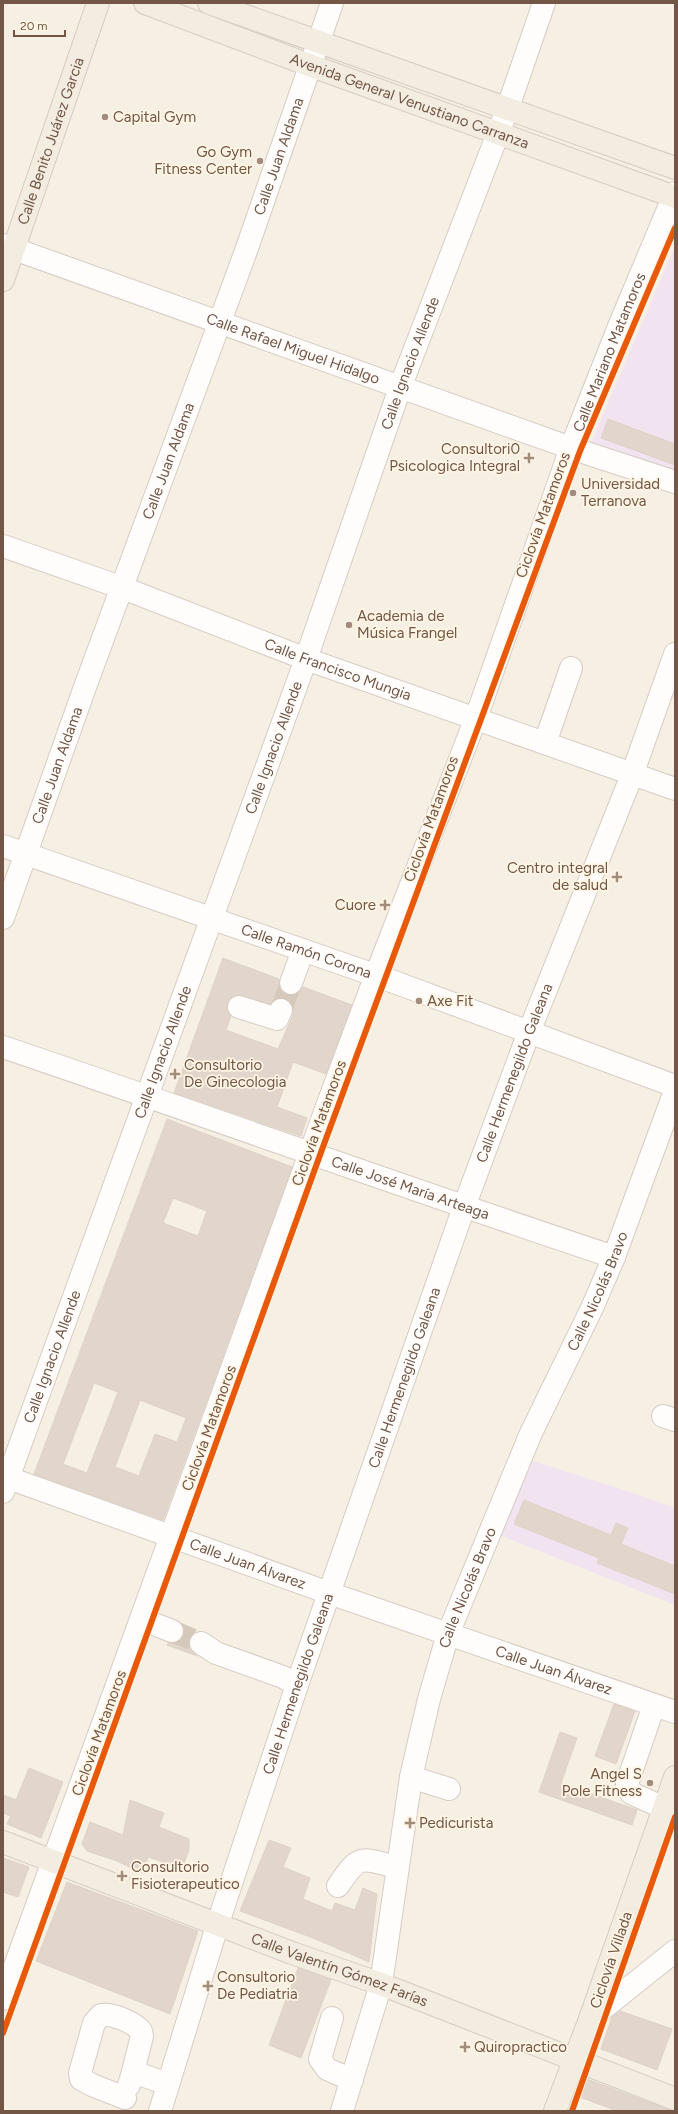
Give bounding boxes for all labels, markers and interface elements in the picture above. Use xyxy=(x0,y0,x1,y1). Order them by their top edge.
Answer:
scale bar xyxy=(14,12,65,38)
text: 20 m xyxy=(20,19,48,33)
street label: Avenida General Venustiano Carranza xyxy=(287,50,531,153)
street label: Calle Benito Juárez Garcia xyxy=(14,55,88,227)
street label: Calle Juan Aldama xyxy=(250,95,307,218)
place label: Capital Gym xyxy=(113,108,196,126)
marker: Capital Gym xyxy=(100,112,110,122)
place label: Go Gym Fitness Center xyxy=(154,143,252,178)
marker: Go Gym Fitness Center xyxy=(255,156,265,166)
street label: Calle Mariano Matamoros xyxy=(569,270,650,435)
street label: Calle Ignacio Allende xyxy=(377,294,443,432)
street label: Calle Rafael Miguel Hidalgo xyxy=(204,309,383,388)
street label: Calle Juan Aldama xyxy=(139,400,198,522)
place label: Consultori0 Psicologica Integral xyxy=(389,440,520,475)
street label: Ciclovía Matamoros xyxy=(512,450,574,580)
marker: Consultori0 Psicologica Integral xyxy=(523,452,535,464)
place label: Universidad Terranova xyxy=(581,475,660,510)
marker: Universidad Terranova xyxy=(568,488,578,498)
place label: Academia de Música Frangel xyxy=(357,607,457,642)
marker: Academia de Música Frangel xyxy=(344,620,354,630)
street label: Calle Francisco Mungia xyxy=(262,635,414,704)
street label: Calle Ignacio Allende xyxy=(241,679,306,817)
street label: Calle Juan Aldama xyxy=(28,704,86,826)
street label: Ciclovía Matamoros xyxy=(400,754,462,884)
place label: Centro integral de salud xyxy=(507,859,608,894)
marker: Centro integral de salud xyxy=(611,871,623,883)
place label: Cuore xyxy=(335,896,376,914)
marker: Cuore xyxy=(379,899,391,911)
street label: Calle Ramón Corona xyxy=(239,920,374,982)
street label: Calle Hermenegildo Galeana xyxy=(472,981,557,1165)
street label: Calle Ignacio Allende xyxy=(131,983,195,1121)
place label: Axe Fit xyxy=(427,992,474,1010)
marker: Axe Fit xyxy=(414,996,424,1006)
place label: Consultorio De Ginecologia xyxy=(184,1056,286,1091)
street label: Ciclovía Matamoros xyxy=(288,1058,350,1188)
marker: Consultorio De Ginecologia xyxy=(169,1068,181,1080)
street label: Calle José María Arteaga xyxy=(329,1152,492,1223)
street label: Calle Nicolás Bravo xyxy=(563,1229,632,1354)
street label: Calle Hermenegildo Galeana xyxy=(364,1285,444,1470)
street label: Calle Ignacio Allende xyxy=(20,1288,85,1426)
street label: Ciclovía Matamoros xyxy=(178,1363,240,1493)
street label: Calle Nicolás Bravo xyxy=(435,1524,500,1650)
street label: Calle Juan Álvarez xyxy=(187,1535,308,1593)
street label: Calle Hermenegildo Galeana xyxy=(259,1591,337,1777)
street label: Calle Juan Álvarez xyxy=(493,1642,614,1699)
street label: Ciclovía Matamoros xyxy=(68,1668,130,1798)
place label: Angel S Pole Fitness xyxy=(562,1765,642,1800)
marker: Angel S Pole Fitness xyxy=(645,1778,655,1788)
place label: Pedicurista xyxy=(419,1814,493,1832)
marker: Pedicurista xyxy=(404,1817,416,1829)
place label: Consultorio Fisioterapeutico xyxy=(131,1858,240,1893)
marker: Consultorio Fisioterapeutico xyxy=(116,1870,128,1882)
street label: Ciclovía Villada xyxy=(586,1909,636,2011)
street label: Calle Valentín Gómez Farías xyxy=(249,1929,430,2010)
place label: Consultorio De Pediatria xyxy=(217,1968,298,2003)
marker: Consultorio De Pediatria xyxy=(202,1980,214,1992)
place label: Quiropractico xyxy=(474,2038,567,2056)
marker: Quiropractico xyxy=(459,2041,471,2053)

